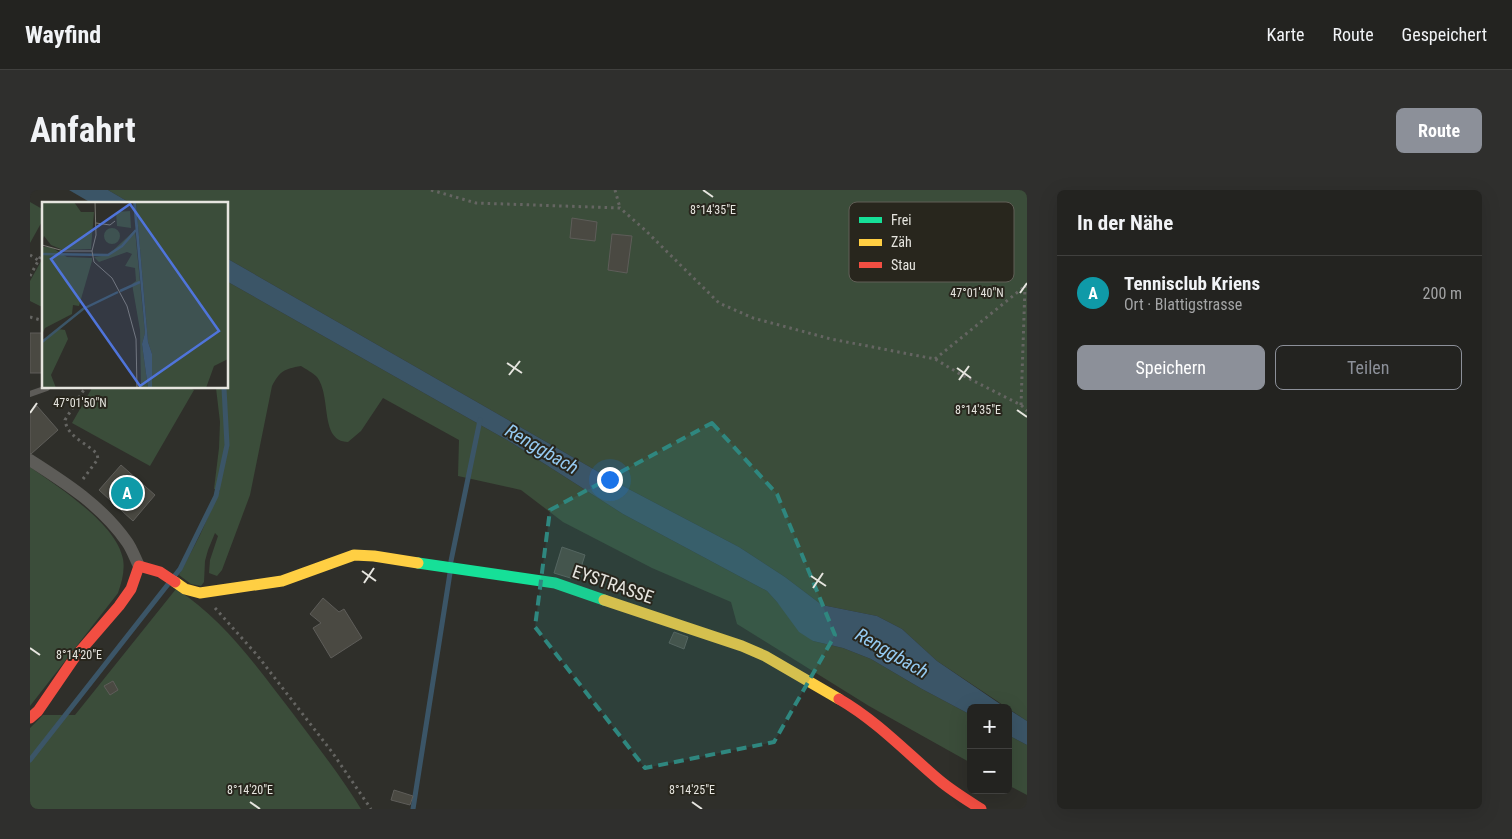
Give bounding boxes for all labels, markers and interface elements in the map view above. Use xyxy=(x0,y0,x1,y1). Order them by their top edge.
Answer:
text: Wayfind xyxy=(25,21,101,49)
text: Karte xyxy=(1266,24,1305,45)
text: Route xyxy=(1333,24,1374,45)
text: Gespeichert xyxy=(1402,24,1487,45)
button: Route xyxy=(1396,108,1482,153)
text: Anfahrt xyxy=(30,110,136,151)
inset map xyxy=(42,202,229,389)
legend xyxy=(849,202,1014,282)
text: 8°14'35"E xyxy=(690,203,736,217)
text: In der Nähe xyxy=(1077,211,1173,235)
text: Frei xyxy=(891,212,911,228)
text: Zäh xyxy=(891,234,912,250)
text: Stau xyxy=(891,257,916,273)
text: Tennisclub Kriens xyxy=(1124,272,1260,295)
text: A xyxy=(1088,284,1098,303)
text: 200 m xyxy=(1423,284,1462,303)
text: 47°01'40"N xyxy=(950,286,1004,300)
text: Ort · Blattigstrasse xyxy=(1124,295,1242,314)
button: Speichern xyxy=(1077,345,1265,390)
button: Teilen xyxy=(1275,345,1462,390)
text: 47°01'50"N xyxy=(53,396,107,410)
text: 8°14'35"E xyxy=(955,403,1001,417)
water label: Renggbach xyxy=(501,419,583,479)
your location xyxy=(597,467,623,493)
pin: A xyxy=(111,474,143,512)
street label: EYSTRASSE xyxy=(570,560,656,608)
water label: Renggbach xyxy=(851,623,933,683)
text: 8°14'20"E xyxy=(56,648,102,662)
map controls xyxy=(967,704,1012,794)
button: + xyxy=(967,704,1012,749)
button: − xyxy=(967,749,1012,794)
text: 8°14'20"E xyxy=(227,783,273,797)
text: 8°14'25"E xyxy=(669,783,715,797)

